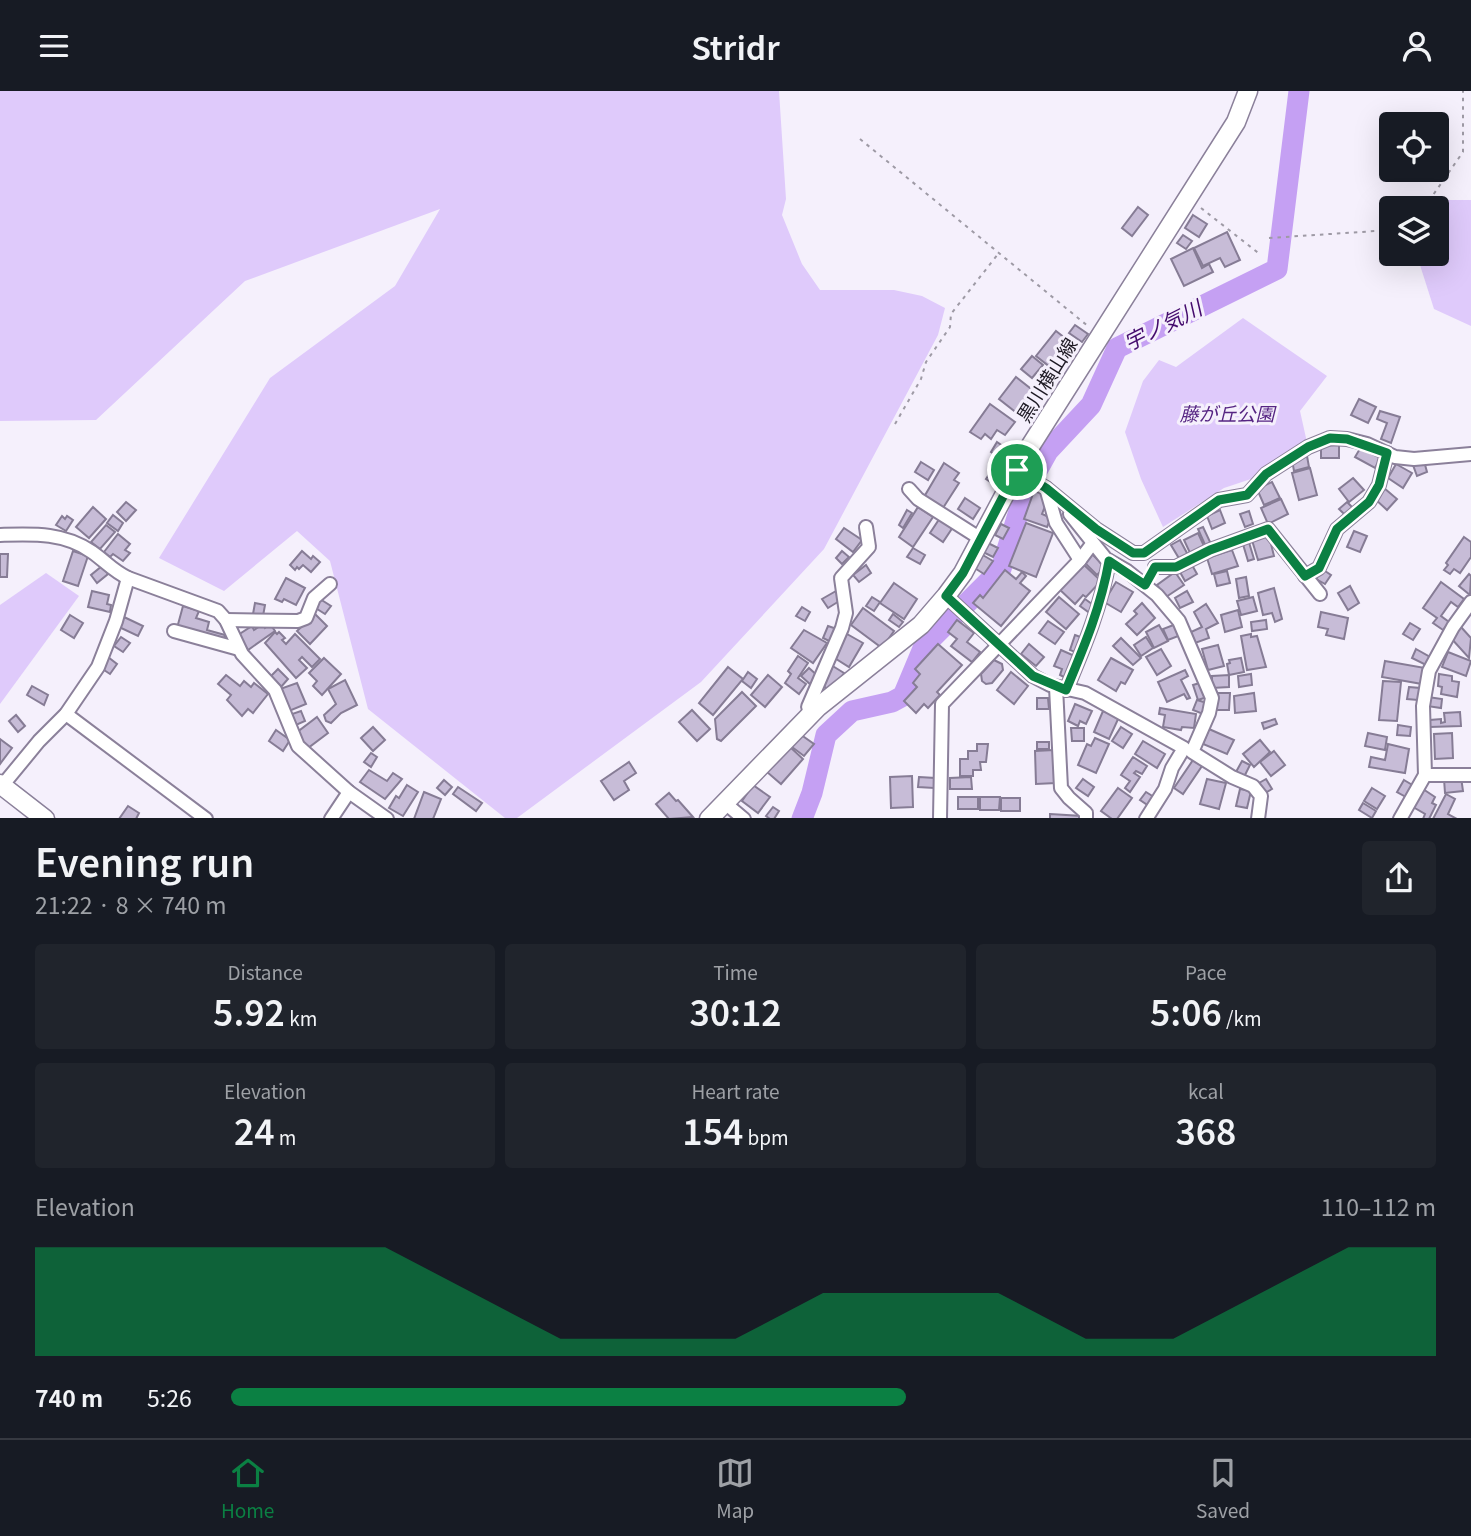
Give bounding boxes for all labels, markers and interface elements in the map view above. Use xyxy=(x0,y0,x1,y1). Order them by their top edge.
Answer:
text: Stridr xyxy=(691,23,780,69)
icon: menu xyxy=(35,27,73,65)
icon: person xyxy=(1398,27,1436,65)
map controls xyxy=(1379,112,1449,266)
button: locate xyxy=(1379,112,1449,182)
button: layers xyxy=(1379,196,1449,266)
water label: 宇ノ気川 xyxy=(1118,291,1208,357)
street label: 黒川横山線 xyxy=(1009,332,1082,427)
park label: 藤が丘公園 xyxy=(1179,399,1277,426)
pin xyxy=(987,440,1047,500)
icon: arrive xyxy=(998,451,1036,489)
text: Evening run xyxy=(35,833,254,888)
button: share xyxy=(1362,841,1436,915)
text: 21:22 · 8 × 740 m xyxy=(35,887,226,921)
text: Distance xyxy=(227,958,303,985)
text: Time xyxy=(713,958,758,985)
text: Pace xyxy=(1185,958,1227,985)
text: 5.92 xyxy=(213,985,285,1036)
text: 30:12 xyxy=(689,985,782,1036)
text: 5:06 xyxy=(1150,985,1222,1036)
text: km xyxy=(285,1004,317,1031)
text: /km xyxy=(1222,1004,1262,1031)
text: Elevation xyxy=(224,1077,306,1104)
text: Heart rate xyxy=(691,1077,780,1104)
text: kcal xyxy=(1188,1077,1224,1104)
text: 24 xyxy=(234,1104,275,1155)
text: 154 xyxy=(682,1104,743,1155)
text: 368 xyxy=(1175,1104,1236,1155)
text: m xyxy=(275,1123,296,1150)
text: bpm xyxy=(743,1123,789,1150)
text: Elevation xyxy=(35,1189,135,1223)
text: 110–112 m xyxy=(1321,1189,1436,1223)
text: 740 m xyxy=(35,1380,103,1414)
text: 5:26 xyxy=(147,1380,192,1414)
tab: Home xyxy=(221,1454,274,1523)
tab: Map xyxy=(716,1454,754,1523)
tab: Saved xyxy=(1196,1454,1250,1523)

